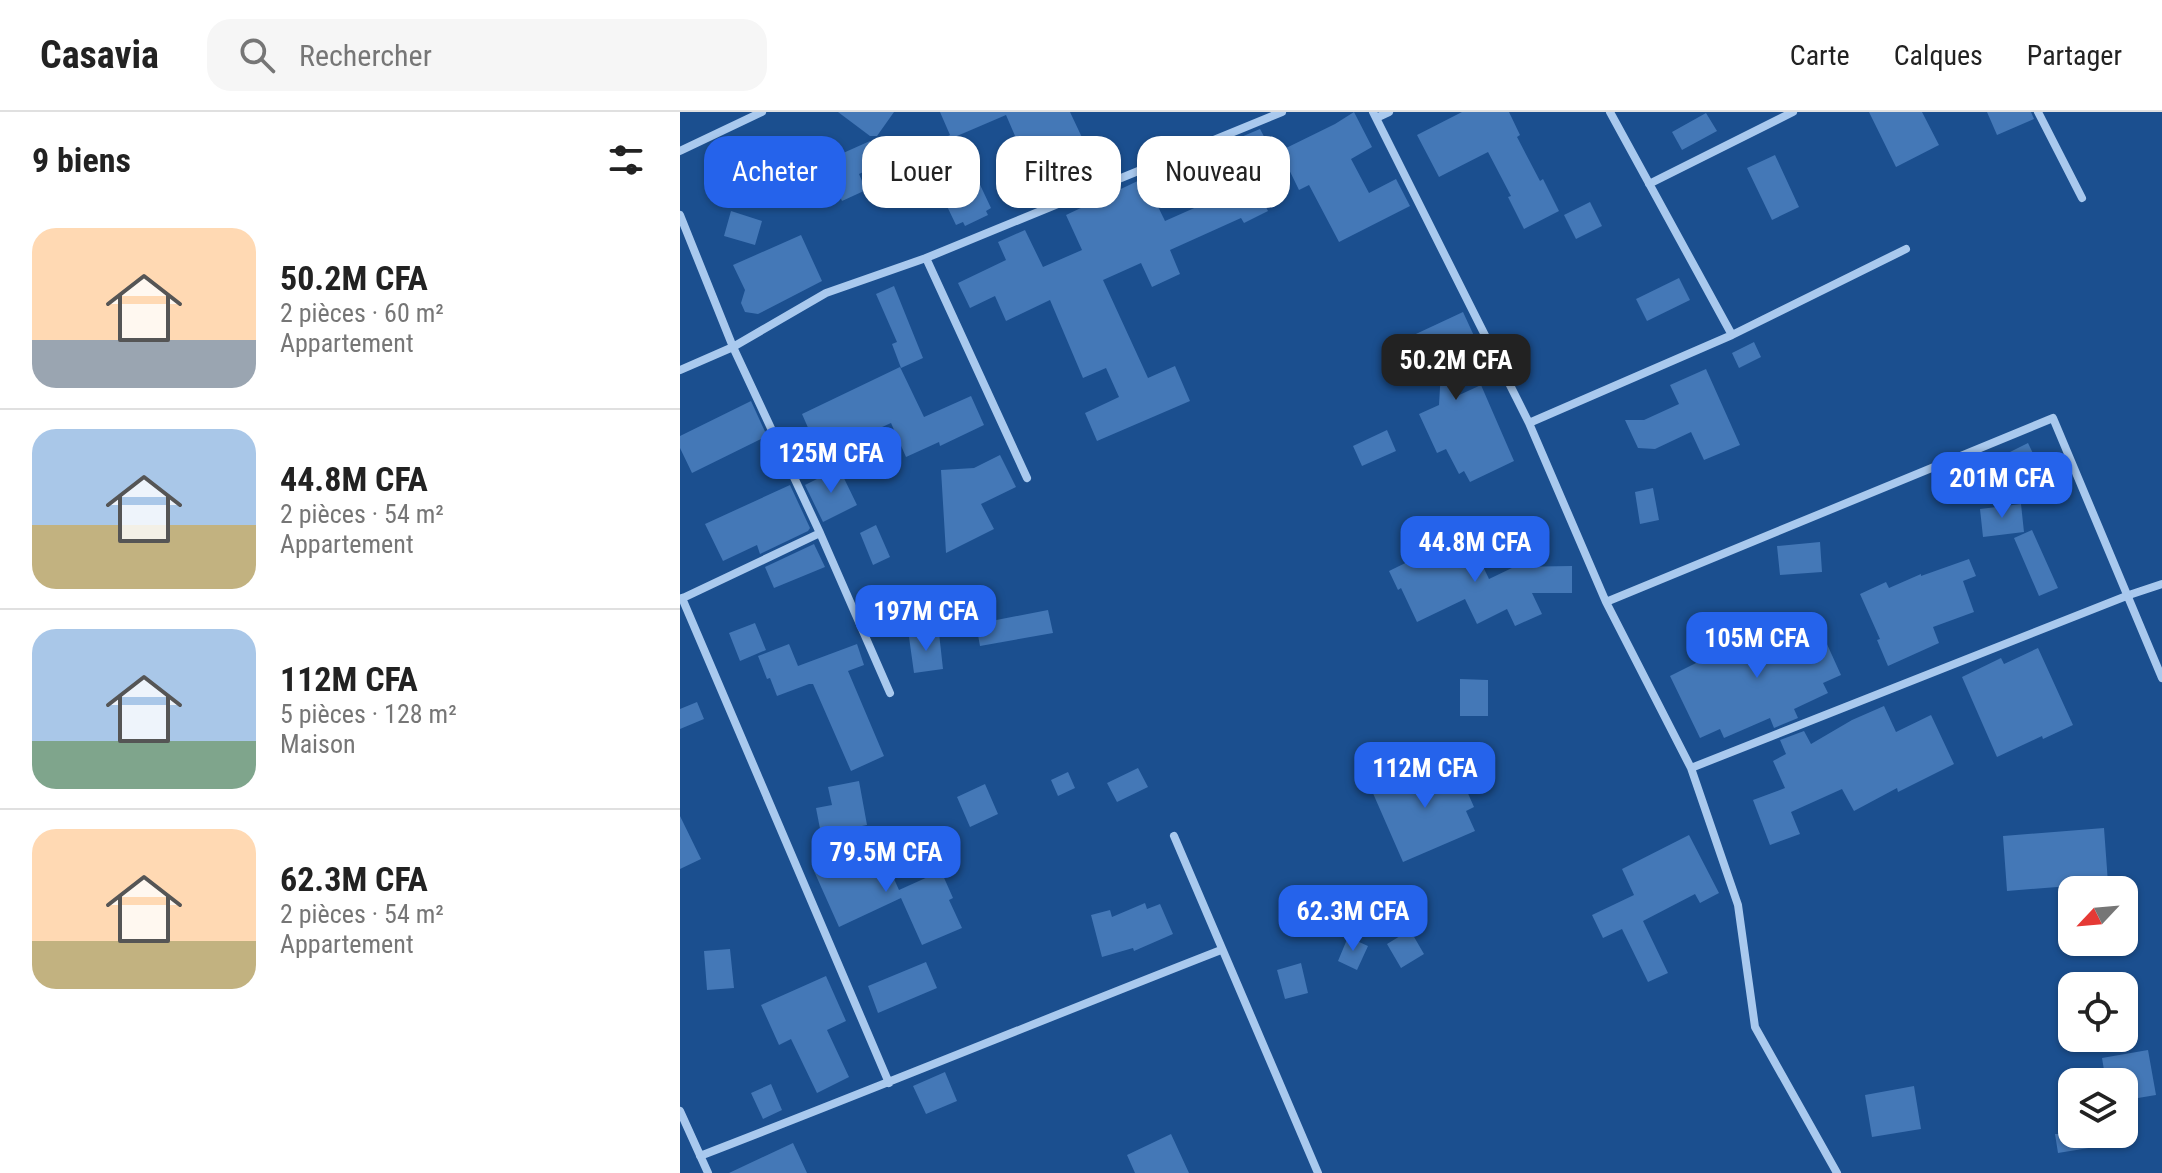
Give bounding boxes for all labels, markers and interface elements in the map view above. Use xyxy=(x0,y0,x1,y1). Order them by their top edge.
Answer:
search box xyxy=(207,19,767,91)
text: Casavia xyxy=(40,33,159,77)
icon: search xyxy=(235,33,279,77)
text: Rechercher xyxy=(299,38,432,73)
text: Carte xyxy=(1790,39,1850,72)
text: Calques xyxy=(1894,39,1983,72)
text: Partager xyxy=(2027,39,2122,72)
chip: Acheter xyxy=(704,136,846,208)
chip: Louer xyxy=(862,136,980,208)
chip: Filtres xyxy=(996,136,1121,208)
chip: Nouveau xyxy=(1137,136,1290,208)
icon: filters xyxy=(604,138,648,182)
text: 9 biens xyxy=(32,140,131,180)
text: 50.2M CFA xyxy=(280,258,428,298)
icon: home xyxy=(96,260,192,356)
text: 2 pièces · 60 m² xyxy=(280,298,444,328)
text: Appartement xyxy=(280,328,414,358)
pin: 50.2M CFA xyxy=(1364,334,1548,402)
text: 50.2M CFA xyxy=(1400,345,1512,375)
pin: 125M CFA xyxy=(748,427,914,495)
text: 125M CFA xyxy=(778,438,884,468)
pin: 201M CFA xyxy=(1919,452,2085,520)
text: 44.8M CFA xyxy=(280,459,428,499)
icon: home xyxy=(96,461,192,557)
text: 201M CFA xyxy=(1949,463,2055,493)
text: 2 pièces · 54 m² xyxy=(280,499,444,529)
pin: 44.8M CFA xyxy=(1383,516,1567,584)
text: 44.8M CFA xyxy=(1419,527,1531,557)
text: Appartement xyxy=(280,529,414,559)
pin: 197M CFA xyxy=(843,585,1009,653)
text: 197M CFA xyxy=(873,596,979,626)
pin: 105M CFA xyxy=(1674,612,1840,680)
text: 105M CFA xyxy=(1704,623,1810,653)
text: 112M CFA xyxy=(280,659,418,699)
icon: home xyxy=(96,661,192,757)
text: 5 pièces · 128 m² xyxy=(280,699,457,729)
text: Maison xyxy=(280,729,356,759)
pin: 112M CFA xyxy=(1342,742,1508,810)
text: 112M CFA xyxy=(1372,753,1478,783)
pin: 79.5M CFA xyxy=(794,826,978,894)
text: 79.5M CFA xyxy=(830,837,942,867)
text: 62.3M CFA xyxy=(280,859,428,899)
icon: home xyxy=(96,861,192,957)
north arrow xyxy=(2058,876,2138,956)
map controls xyxy=(2058,876,2138,1148)
pin: 62.3M CFA xyxy=(1261,885,1445,953)
text: 62.3M CFA xyxy=(1297,896,1409,926)
text: 2 pièces · 54 m² xyxy=(280,899,444,929)
text: Appartement xyxy=(280,929,414,959)
button: locate xyxy=(2058,972,2138,1052)
button: layers xyxy=(2058,1068,2138,1148)

